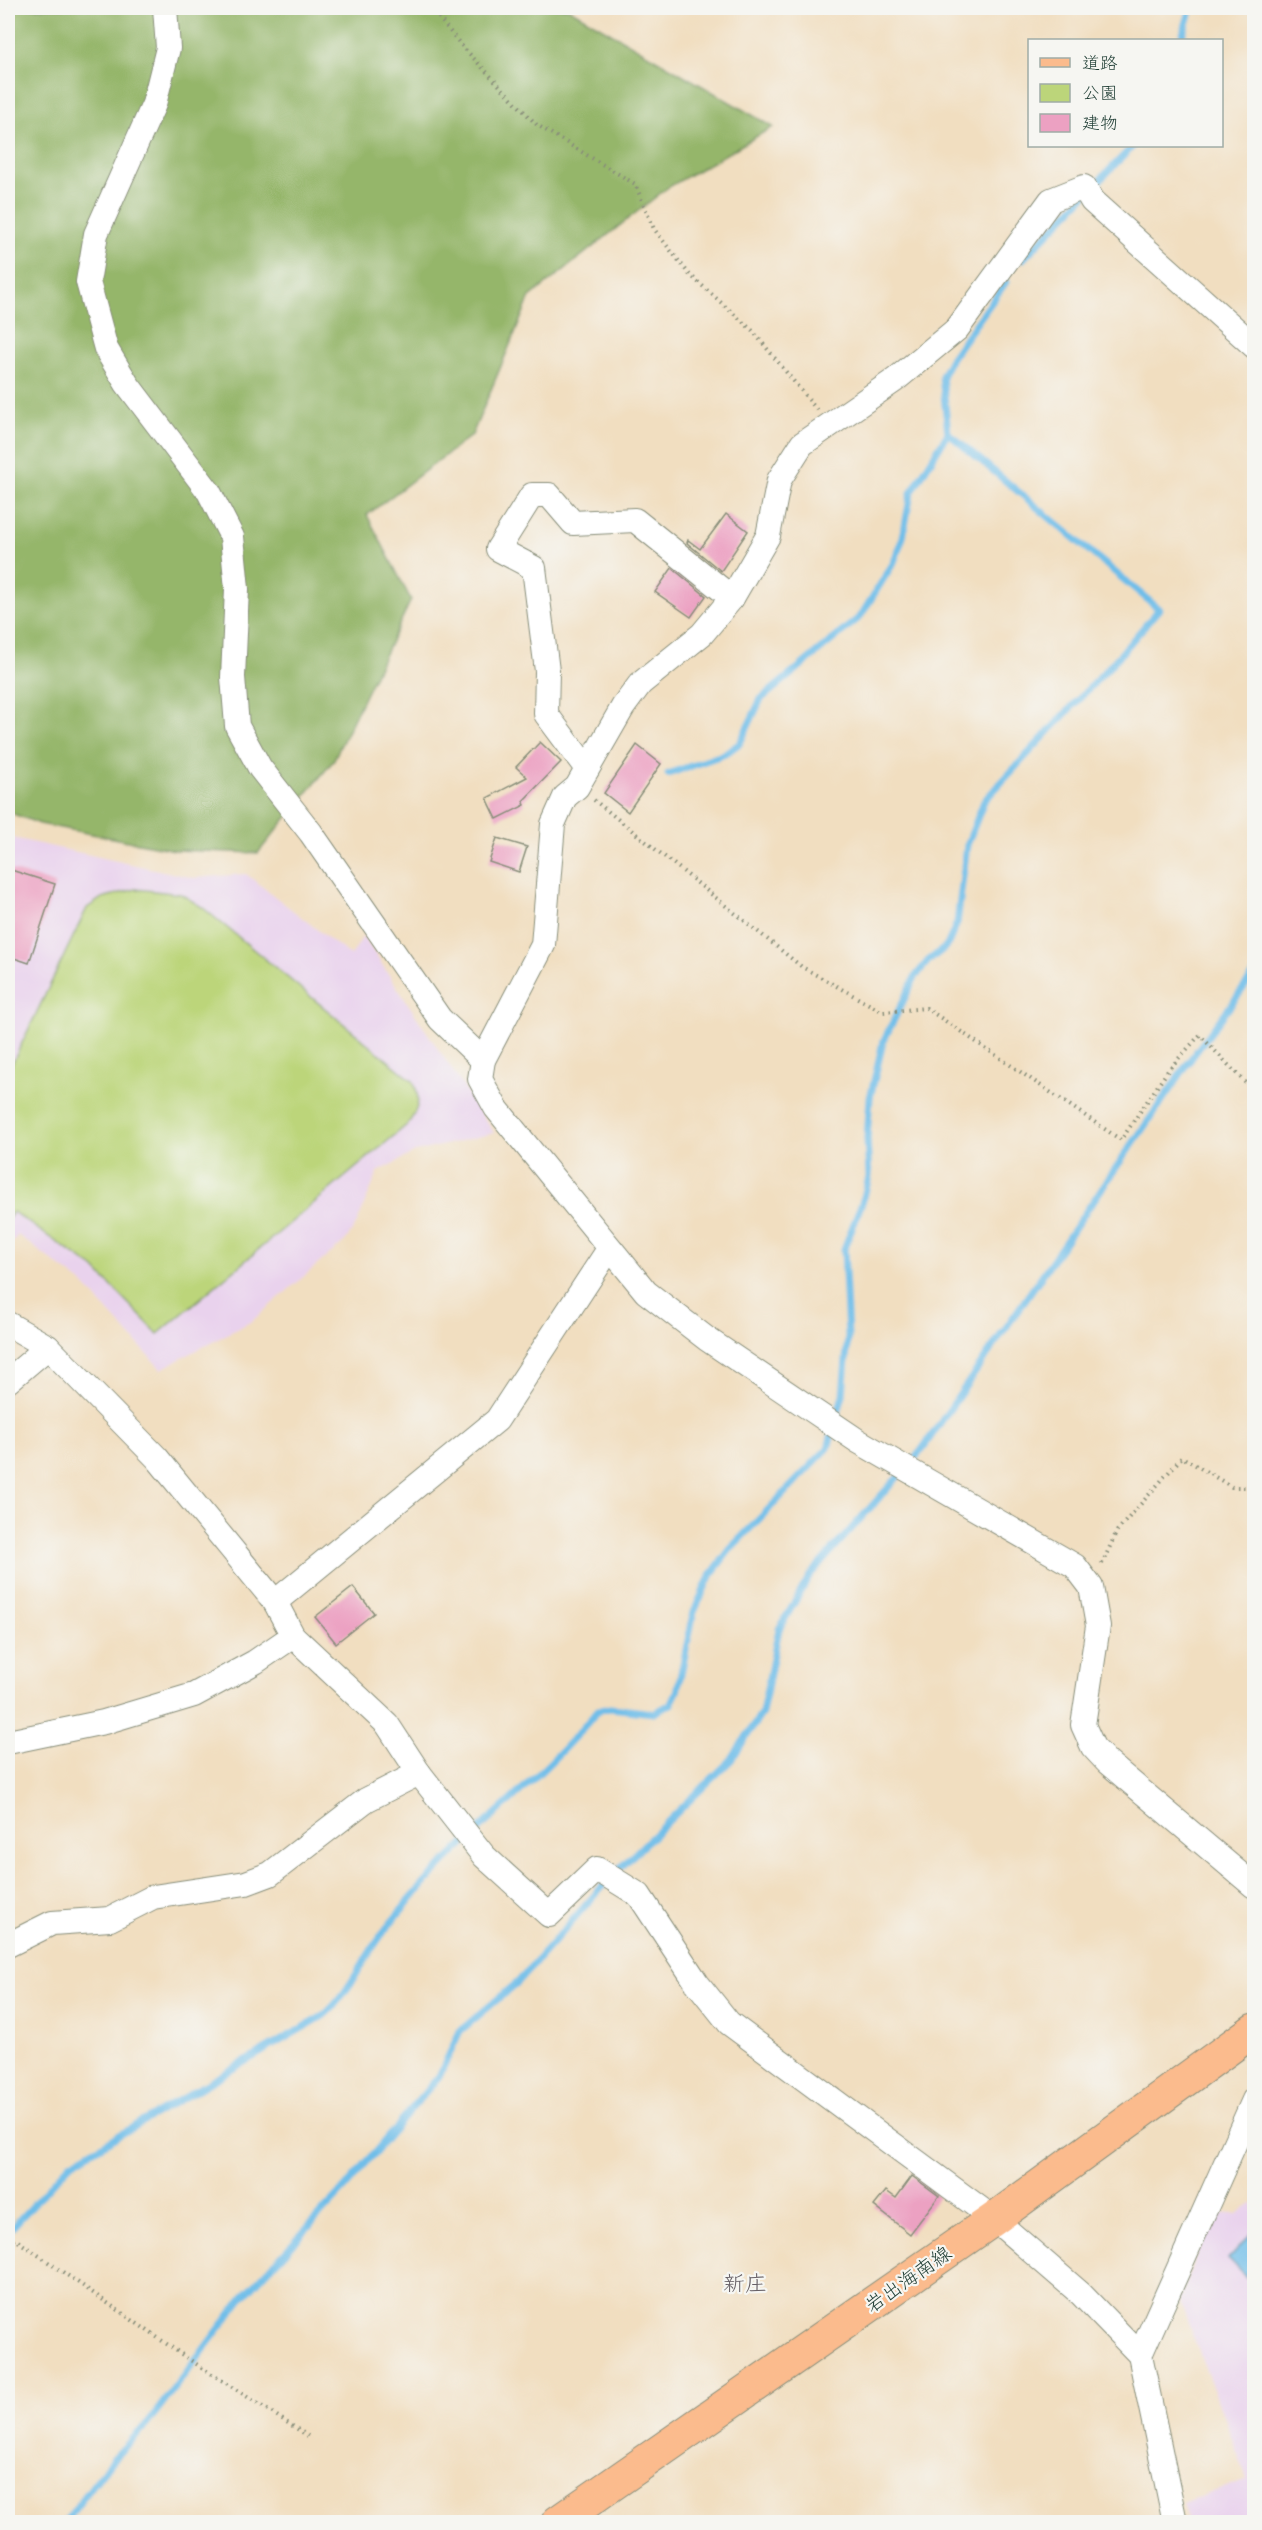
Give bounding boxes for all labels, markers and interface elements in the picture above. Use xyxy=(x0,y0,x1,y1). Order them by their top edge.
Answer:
legend xyxy=(1028,39,1223,147)
text: 道路 xyxy=(1082,52,1118,75)
text: 公園 xyxy=(1082,82,1118,105)
text: 建物 xyxy=(1082,112,1118,135)
street label: 岩出海南線 xyxy=(860,2240,956,2318)
district label: 新庄 xyxy=(723,2270,767,2298)

